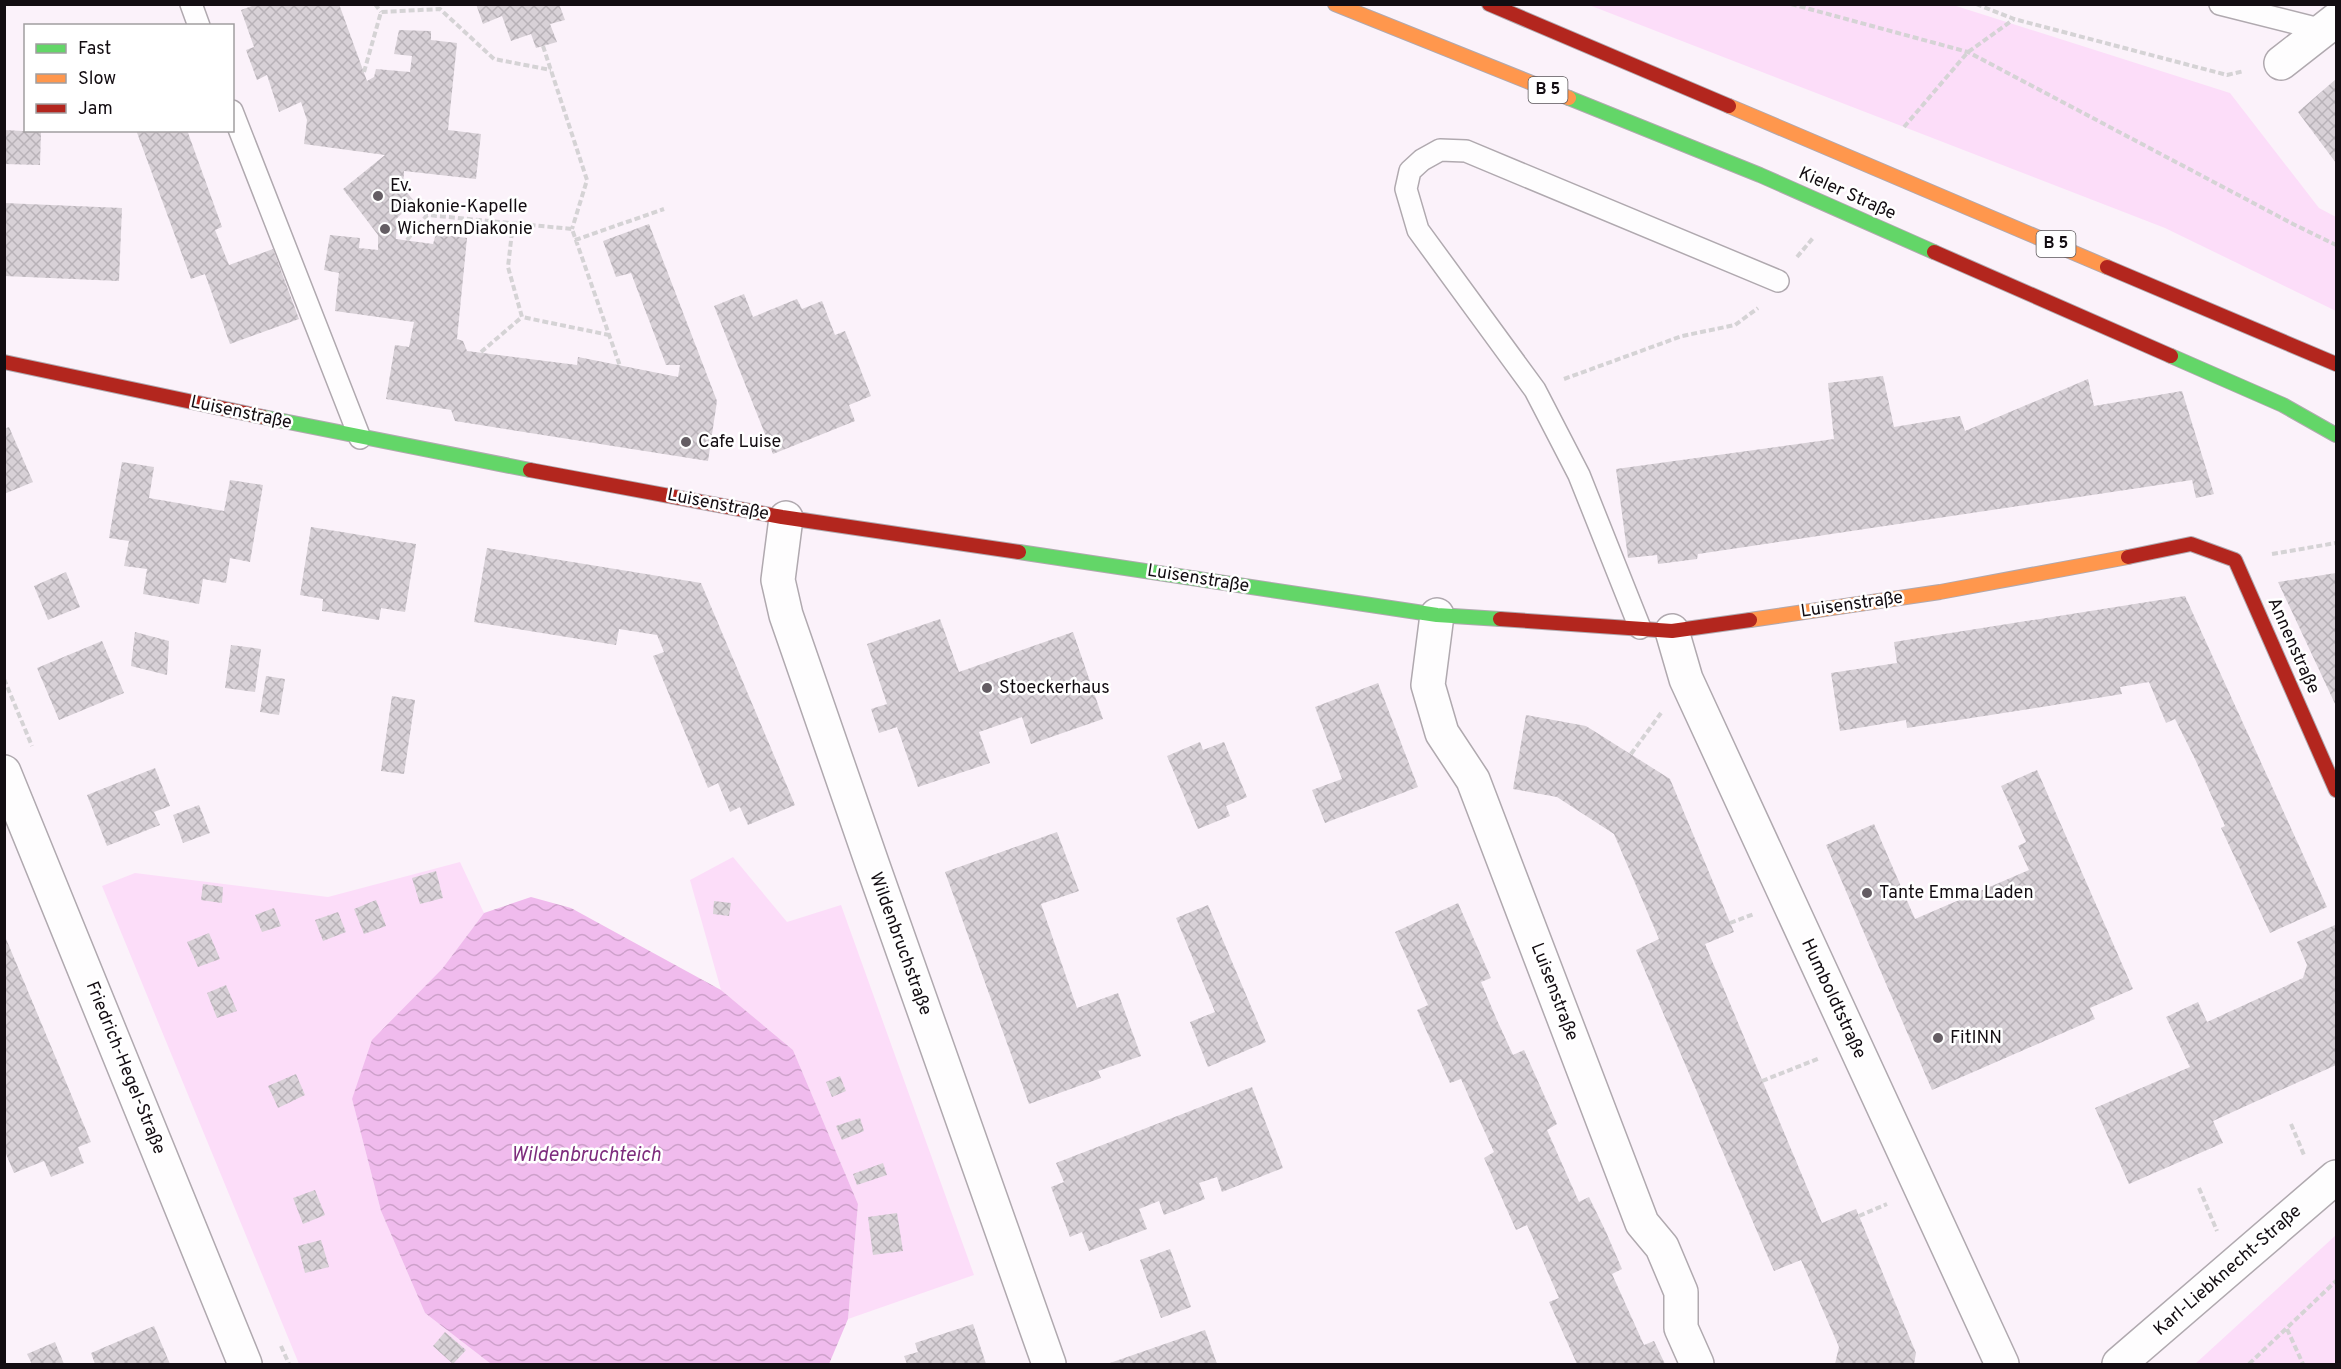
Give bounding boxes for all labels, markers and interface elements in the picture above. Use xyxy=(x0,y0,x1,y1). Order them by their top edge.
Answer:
legend xyxy=(24,24,234,132)
text: Fast xyxy=(78,38,111,61)
text: Slow xyxy=(78,68,116,91)
road number: B 5 xyxy=(1528,77,1568,103)
text: Jam xyxy=(78,98,113,121)
street label: Kieler Straße xyxy=(1795,162,1899,226)
place label: Ev. Diakonie-Kapelle xyxy=(390,175,527,219)
marker: Ev. Diakonie-Kapelle xyxy=(371,189,385,203)
place label: WichernDiakonie xyxy=(397,218,533,241)
marker: WichernDiakonie xyxy=(378,222,392,236)
road number: B 5 xyxy=(2036,231,2076,257)
street label: Luisenstraße xyxy=(188,391,294,435)
place label: Cafe Luise xyxy=(698,431,781,454)
marker: Cafe Luise xyxy=(679,435,693,449)
street label: Luisenstraße xyxy=(665,484,771,526)
street label: Luisenstraße xyxy=(1145,560,1251,598)
street label: Luisenstraße xyxy=(1799,586,1905,624)
street label: Annenstraße xyxy=(2262,594,2324,698)
place label: Stoeckerhaus xyxy=(999,677,1110,700)
marker: Stoeckerhaus xyxy=(980,681,994,695)
street label: Wildenbruchstraße xyxy=(863,869,937,1019)
place label: Tante Emma Laden xyxy=(1879,882,2034,905)
marker: Tante Emma Laden xyxy=(1860,886,1874,900)
street label: Humboldtstraße xyxy=(1795,935,1871,1063)
street label: Luisenstraße xyxy=(1525,940,1583,1044)
street label: Friedrich-Hegel-Straße xyxy=(80,978,170,1158)
place label: FitINN xyxy=(1950,1027,2002,1050)
marker: FitINN xyxy=(1931,1031,1945,1045)
water label: Wildenbruchteich xyxy=(511,1143,661,1169)
street label: Karl-Liebknecht-Straße xyxy=(2149,1200,2307,1342)

